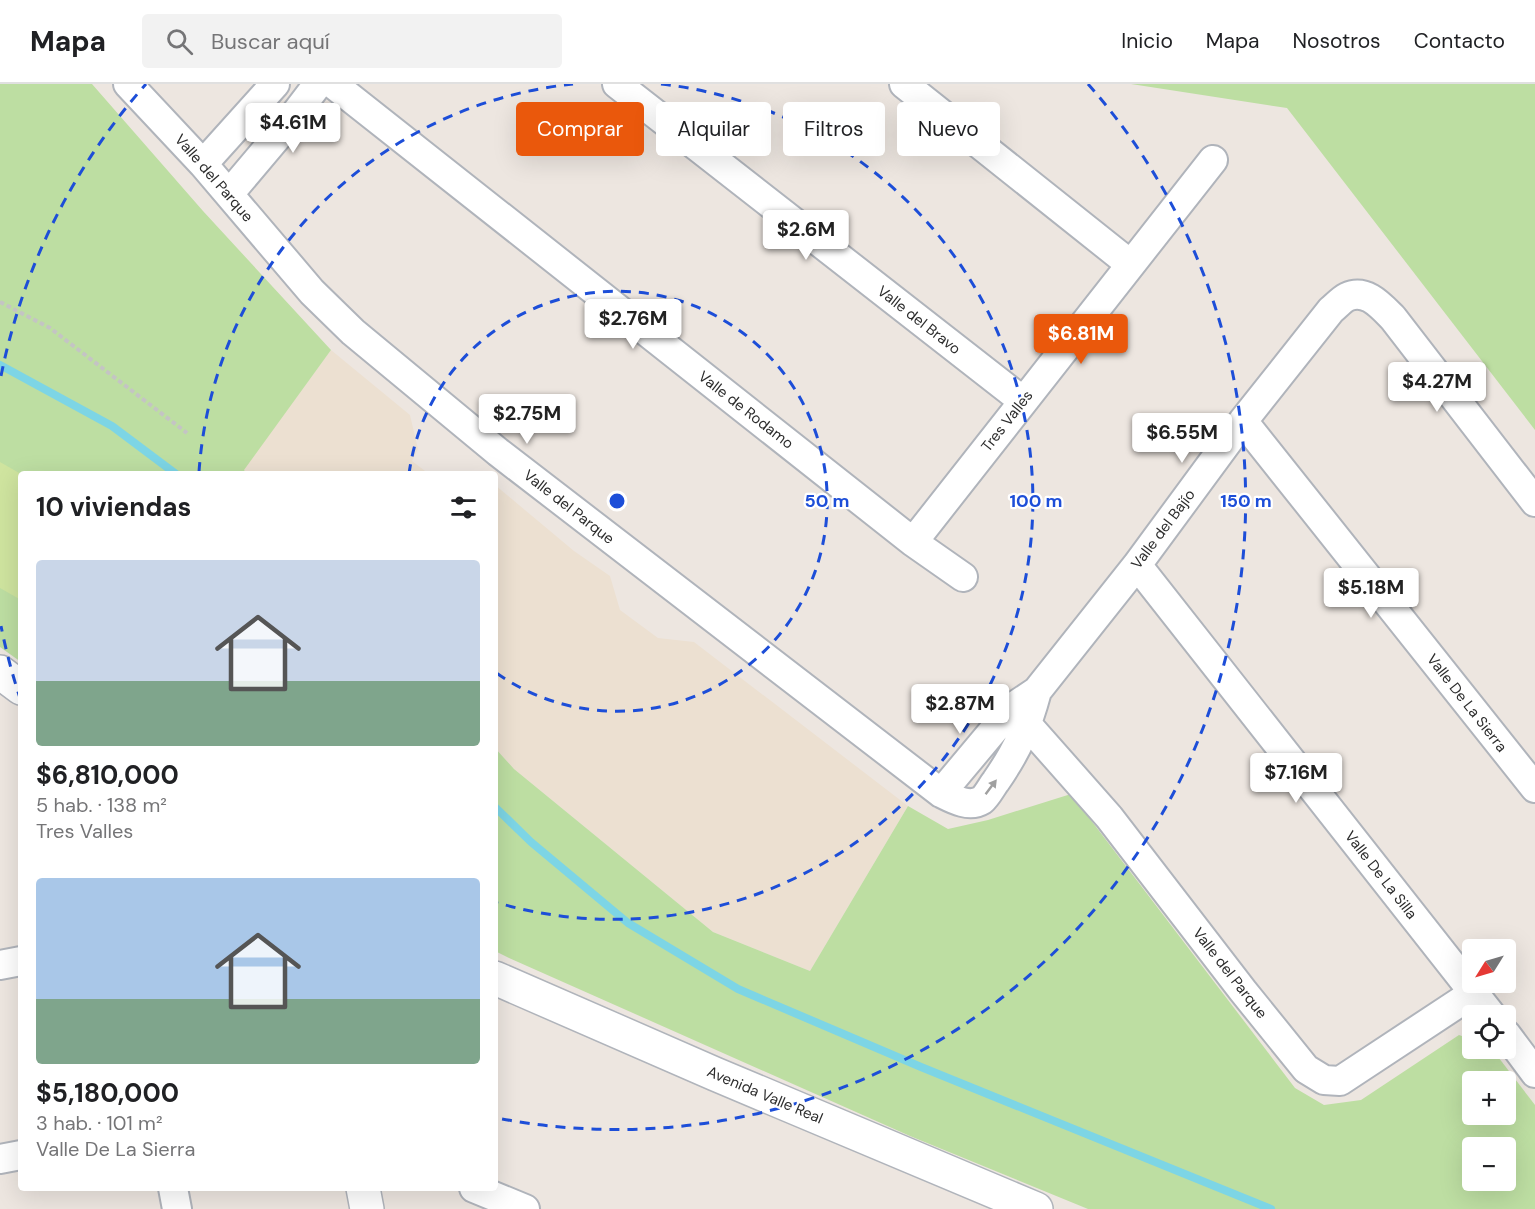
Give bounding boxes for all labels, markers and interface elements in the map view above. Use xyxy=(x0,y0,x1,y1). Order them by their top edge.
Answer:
search box xyxy=(142,14,562,68)
text: Mapa xyxy=(30,23,106,60)
icon: search xyxy=(163,25,196,58)
text: Buscar aquí xyxy=(211,27,330,56)
text: Inicio xyxy=(1121,27,1173,55)
text: Mapa xyxy=(1206,27,1260,55)
text: Nosotros xyxy=(1293,27,1381,55)
text: Contacto xyxy=(1414,27,1505,55)
chip: Comprar xyxy=(516,102,644,156)
chip: Alquilar xyxy=(656,102,771,156)
chip: Filtros xyxy=(783,102,885,156)
chip: Nuevo xyxy=(897,102,1000,156)
pin: $4.61M xyxy=(244,103,342,154)
text: $4.61M xyxy=(259,109,327,135)
street label: Valle del Parque xyxy=(170,130,258,226)
pin: $2.6M xyxy=(764,210,848,261)
text: $2.6M xyxy=(777,216,835,242)
street label: Valle del Bravo xyxy=(873,281,965,359)
pin: $2.76M xyxy=(584,299,682,350)
text: $2.76M xyxy=(599,305,668,331)
pin: $6.81M xyxy=(1032,314,1130,365)
text: $6.81M xyxy=(1048,320,1114,346)
pin: $4.27M xyxy=(1388,362,1486,413)
street label: Valle de Rodamo xyxy=(694,367,798,454)
text: $4.27M xyxy=(1402,368,1472,394)
street label: Tres Valles xyxy=(977,386,1037,456)
pin: $2.75M xyxy=(478,394,576,445)
text: $2.75M xyxy=(493,400,561,426)
pin: $6.55M xyxy=(1133,413,1231,464)
text: $6.55M xyxy=(1146,419,1218,445)
street label: Valle del Parque xyxy=(519,465,619,549)
street label: Valle del Bajío xyxy=(1126,485,1200,573)
text: 50 m xyxy=(804,489,850,513)
text: 100 m xyxy=(1009,489,1063,513)
text: 150 m xyxy=(1220,489,1272,513)
text: 10 viviendas xyxy=(36,490,191,524)
icon: filters xyxy=(447,491,480,524)
centre of rings xyxy=(607,491,627,511)
pin: $5.18M xyxy=(1322,568,1420,619)
text: $5.18M xyxy=(1338,574,1404,600)
icon: home xyxy=(204,599,312,707)
street label: Valle De La Sierra xyxy=(1422,650,1512,756)
pin: $2.87M xyxy=(911,684,1009,735)
text: $2.87M xyxy=(925,690,995,716)
pin: $7.16M xyxy=(1247,753,1345,804)
text: $6,810,000 xyxy=(36,758,179,792)
text: $7.16M xyxy=(1264,759,1328,785)
one-way arrow xyxy=(985,779,997,795)
text: 5 hab. · 138 m² xyxy=(36,792,167,818)
text: Tres Valles xyxy=(36,818,133,844)
street label: Valle De La Silla xyxy=(1340,827,1422,923)
icon: home xyxy=(204,917,312,1025)
street label: Valle del Parque xyxy=(1188,923,1272,1023)
north arrow xyxy=(1462,939,1516,993)
map controls xyxy=(1462,939,1516,1191)
button: locate xyxy=(1462,1005,1516,1059)
street label: Avenida Valle Real xyxy=(704,1062,826,1128)
button: + xyxy=(1462,1071,1516,1125)
text: $5,180,000 xyxy=(36,1076,179,1110)
text: 3 hab. · 101 m² xyxy=(36,1110,163,1136)
text: Valle De La Sierra xyxy=(36,1136,195,1162)
button: − xyxy=(1462,1137,1516,1191)

